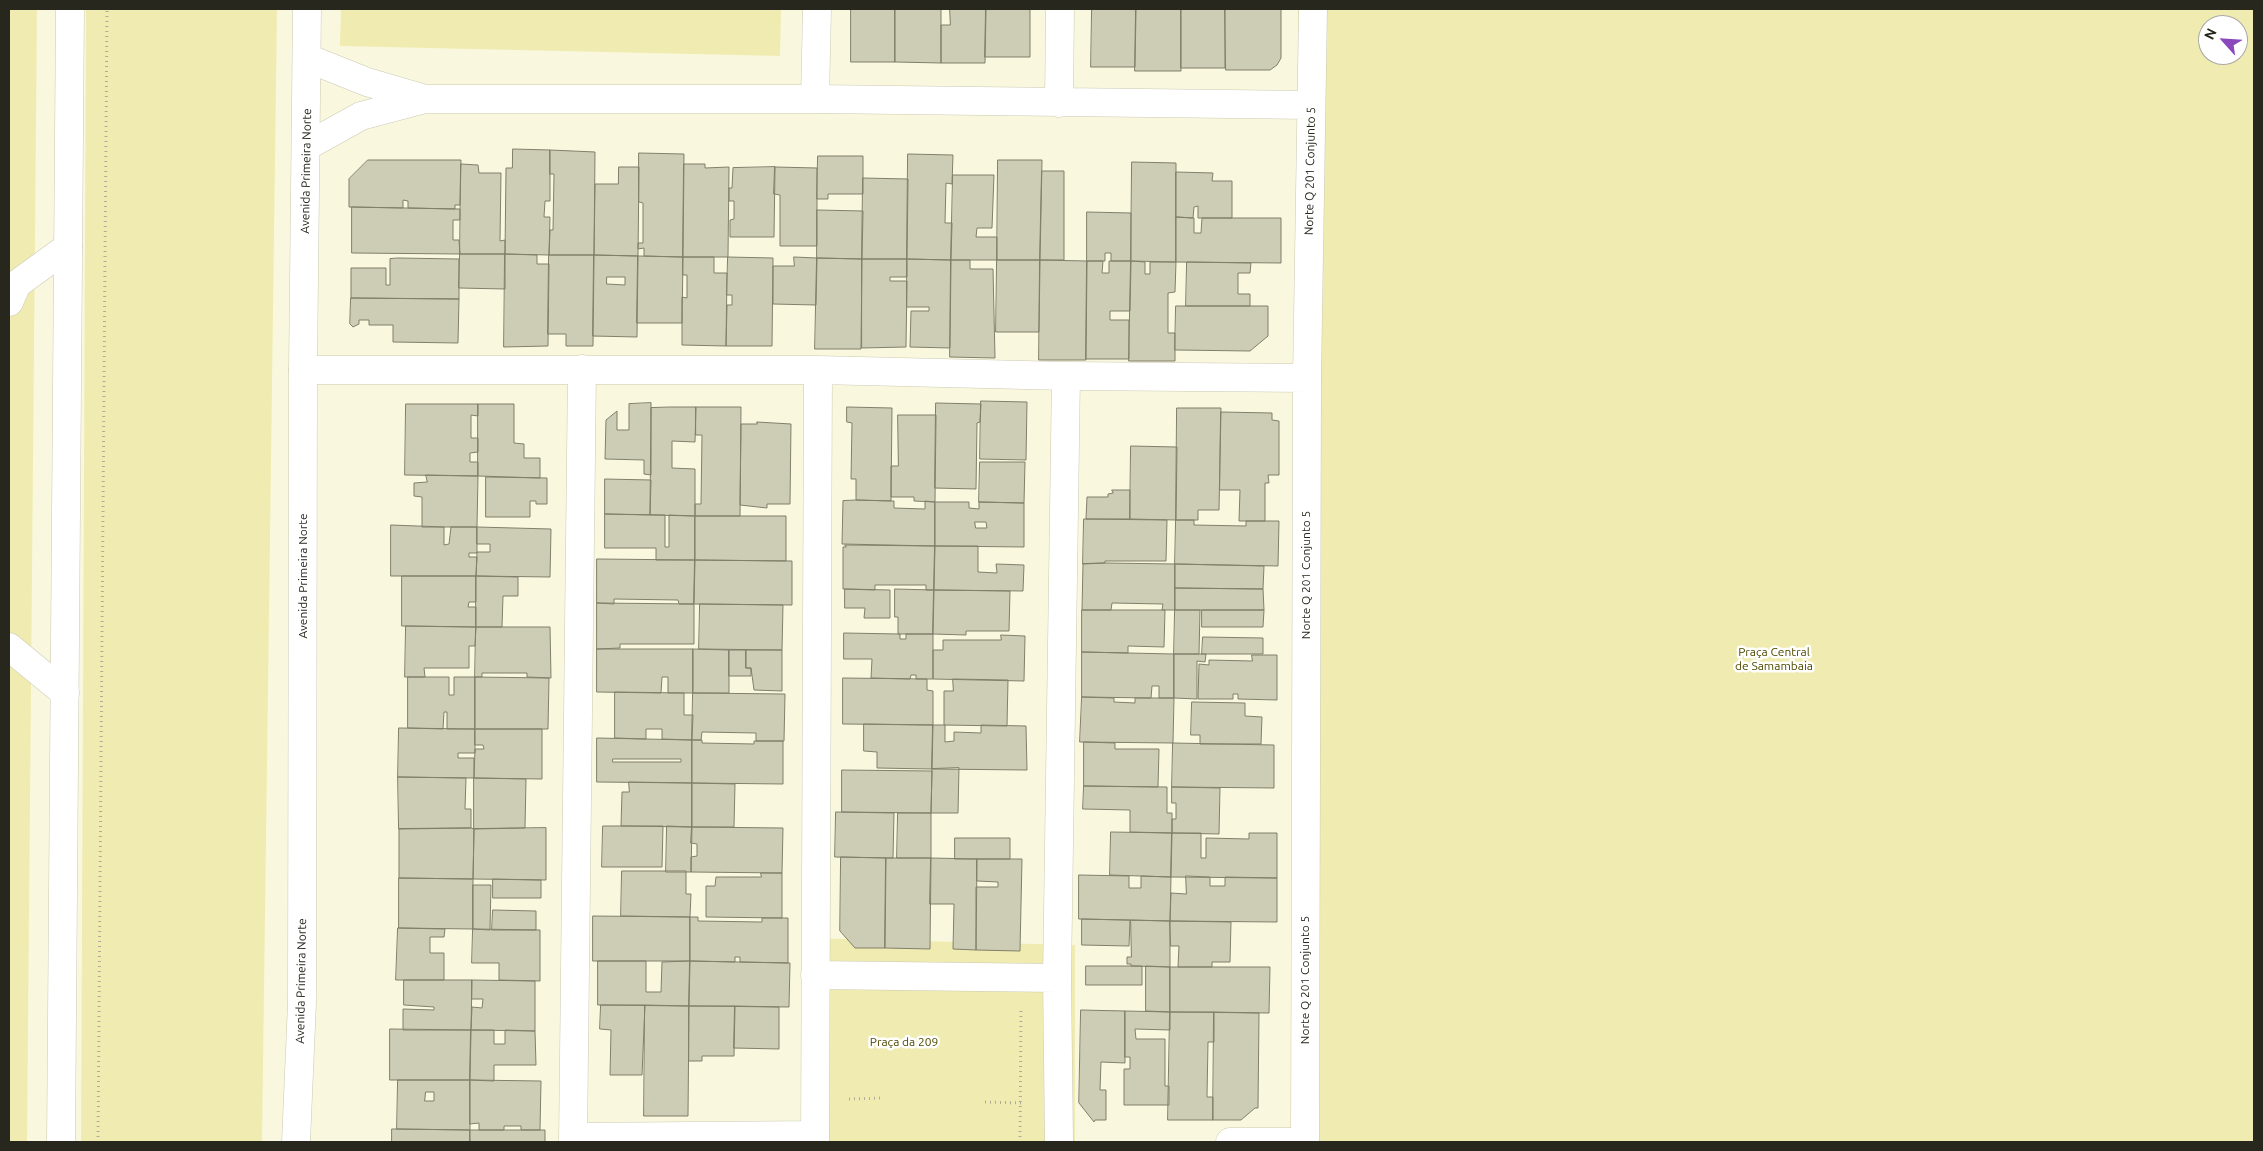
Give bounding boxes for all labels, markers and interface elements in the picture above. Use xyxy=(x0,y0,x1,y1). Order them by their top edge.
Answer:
north arrow xyxy=(2198,15,2248,65)
text: N xyxy=(2201,26,2220,42)
street label: Norte Q 201 Conjunto 5 xyxy=(1302,107,1318,235)
street label: Avenida Primeira Norte xyxy=(298,108,314,234)
street label: Norte Q 201 Conjunto 5 xyxy=(1299,511,1313,639)
street label: Avenida Primeira Norte xyxy=(296,513,310,639)
park label: Praça Central de Samambaia xyxy=(1735,645,1813,673)
street label: Norte Q 201 Conjunto 5 xyxy=(1298,916,1312,1044)
street label: Avenida Primeira Norte xyxy=(293,918,309,1044)
park label: Praça da 209 xyxy=(870,1035,938,1049)

